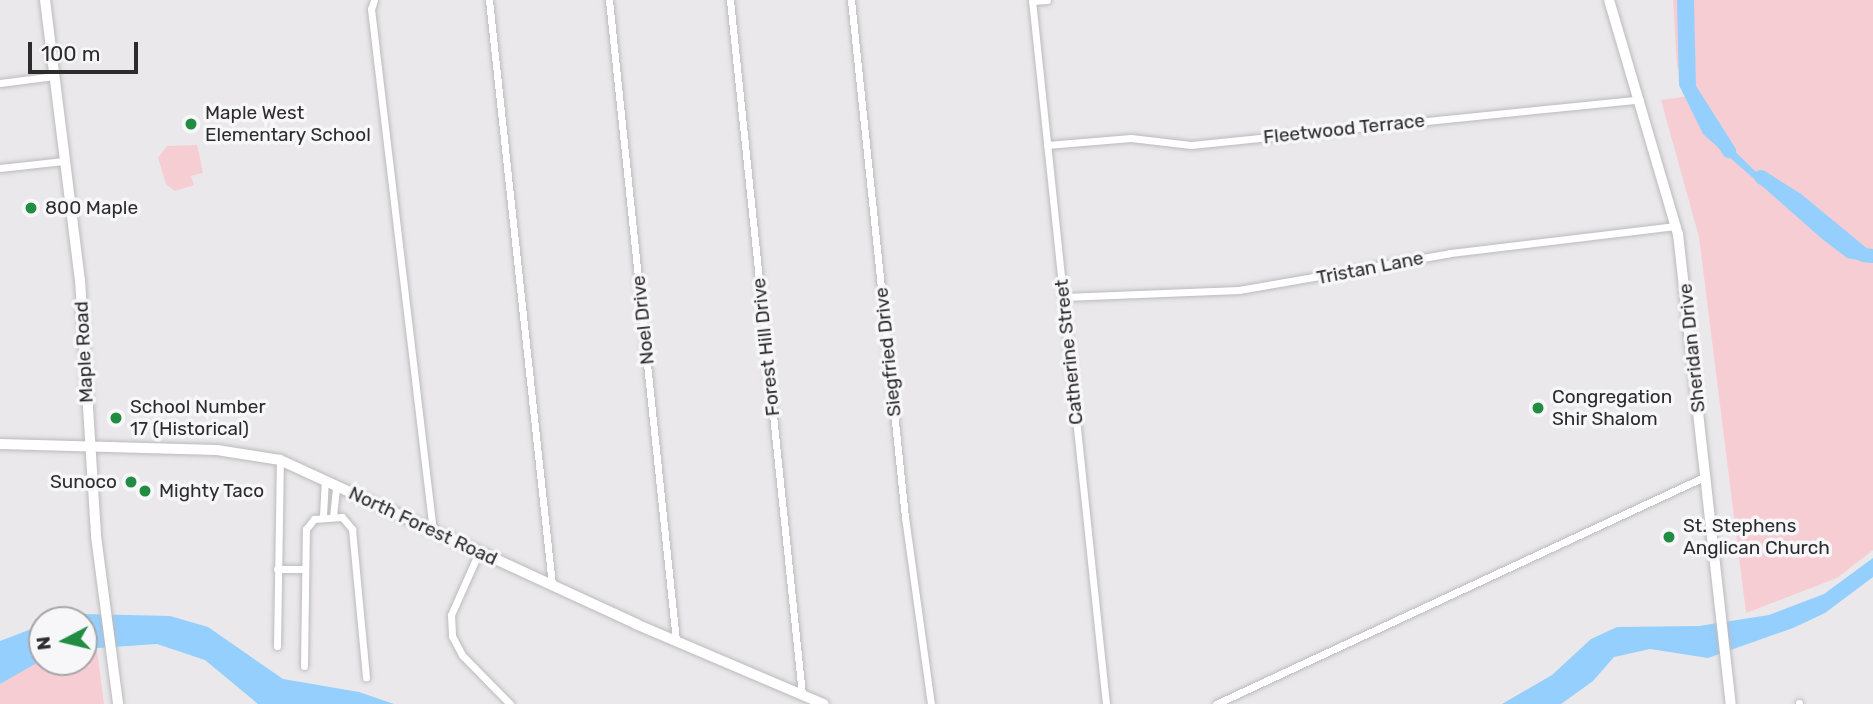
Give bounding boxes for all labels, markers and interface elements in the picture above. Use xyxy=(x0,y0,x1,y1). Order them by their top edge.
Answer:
scale bar xyxy=(32,28,142,72)
text: 100 m xyxy=(41,41,100,66)
place label: Maple West Elementary School xyxy=(205,102,371,146)
street label: Fleetwood Terrace xyxy=(1262,109,1426,149)
marker: Maple West Elementary School xyxy=(183,116,199,132)
place label: 800 Maple xyxy=(45,197,138,219)
marker: 800 Maple xyxy=(23,200,39,216)
street label: Tristan Lane xyxy=(1315,246,1425,290)
street label: Noel Drive xyxy=(627,274,659,366)
street label: Forest Hill Drive xyxy=(747,277,785,417)
street label: Catherine Street xyxy=(1050,278,1088,426)
street label: Sheridan Drive xyxy=(1674,282,1710,414)
street label: Siegfried Drive xyxy=(870,286,906,418)
street label: Maple Road xyxy=(70,301,98,403)
place label: Congregation Shir Shalom xyxy=(1552,386,1672,430)
place label: School Number 17 (Historical) xyxy=(130,396,266,440)
marker: Congregation Shir Shalom xyxy=(1530,400,1546,416)
marker: School Number 17 (Historical) xyxy=(108,410,124,426)
place label: Sunoco xyxy=(50,471,117,493)
marker: Sunoco xyxy=(123,474,139,490)
place label: Mighty Taco xyxy=(159,480,265,502)
street label: North Forest Road xyxy=(345,482,501,570)
marker: Mighty Taco xyxy=(137,483,153,499)
place label: St. Stephens Anglican Church xyxy=(1683,515,1830,559)
marker: St. Stephens Anglican Church xyxy=(1661,529,1677,545)
north arrow xyxy=(28,606,98,676)
text: N xyxy=(31,635,56,652)

